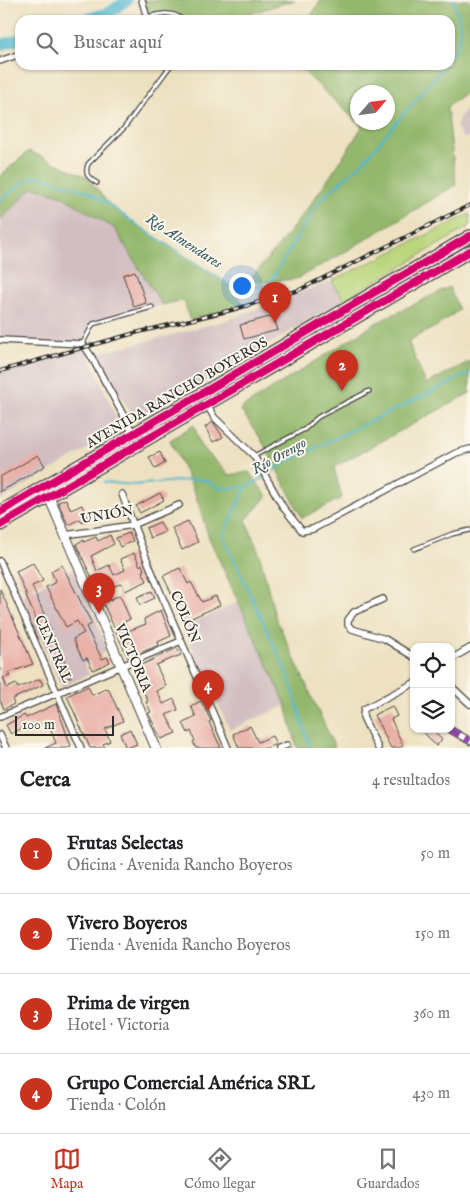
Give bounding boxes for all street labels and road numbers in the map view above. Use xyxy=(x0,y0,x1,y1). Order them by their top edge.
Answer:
street label: AVENIDA RANCHO BOYEROS xyxy=(82,333,271,453)
street label: UNIÓN xyxy=(79,501,135,528)
street label: COLÓN xyxy=(166,588,205,646)
street label: CENTRAL xyxy=(30,612,76,686)
street label: VICTORIA xyxy=(110,620,156,695)

